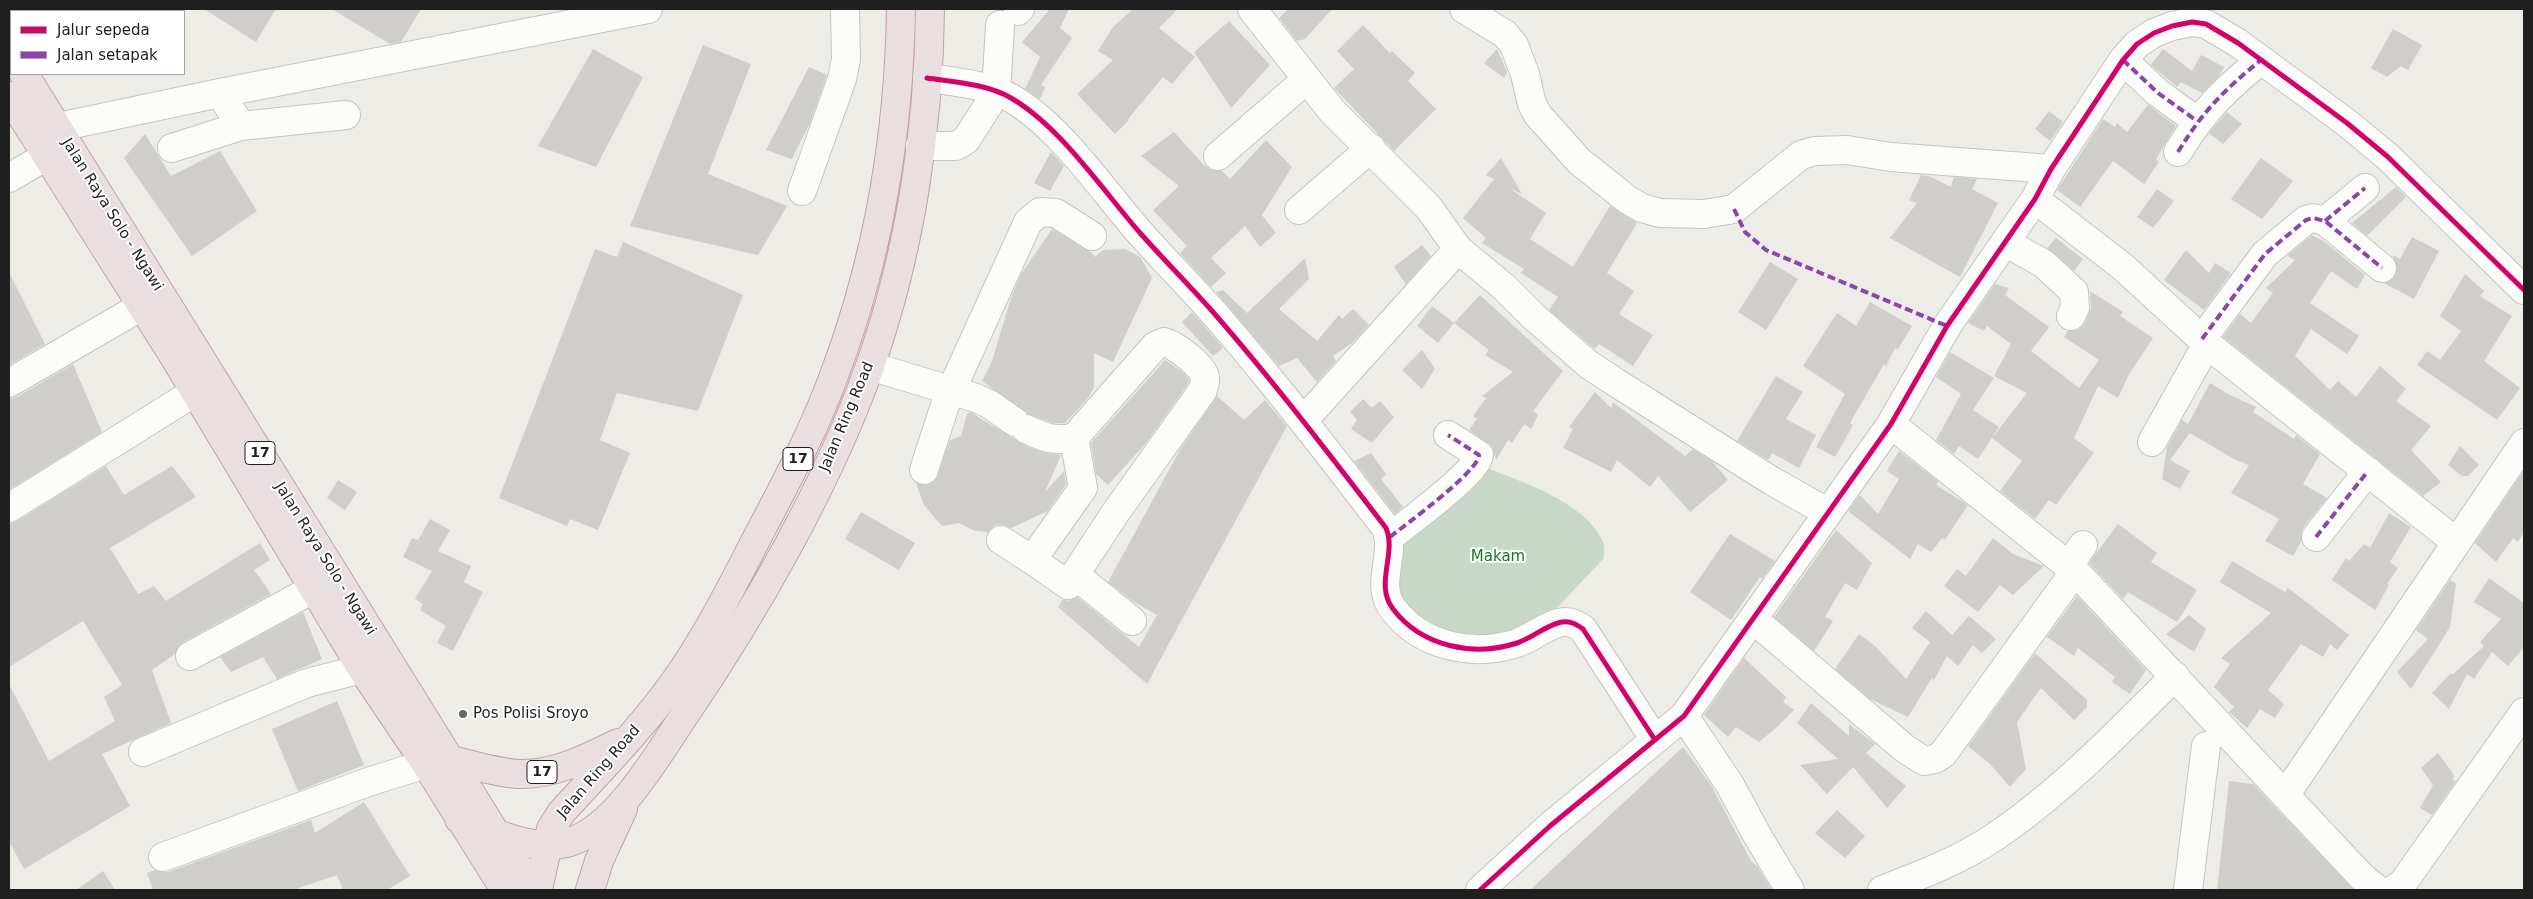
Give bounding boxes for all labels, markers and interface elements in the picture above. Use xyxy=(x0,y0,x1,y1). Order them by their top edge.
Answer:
legend xyxy=(10,10,185,75)
text: Jalur sepeda xyxy=(57,21,150,39)
text: Jalan setapak xyxy=(57,46,158,64)
street label: Jalan Raya Solo - Ngawi xyxy=(58,135,166,295)
street label: Jalan Ring Road xyxy=(816,360,878,474)
road number: 17 xyxy=(245,442,275,464)
road number: 17 xyxy=(783,448,813,470)
street label: Jalan Raya Solo - Ngawi xyxy=(271,479,379,639)
park label: Makam xyxy=(1471,548,1525,566)
place label: Pos Polisi Sroyo xyxy=(473,705,589,723)
marker: Pos Polisi Sroyo xyxy=(457,708,469,720)
street label: Jalan Ring Road xyxy=(554,722,644,822)
road number: 17 xyxy=(527,760,557,784)

